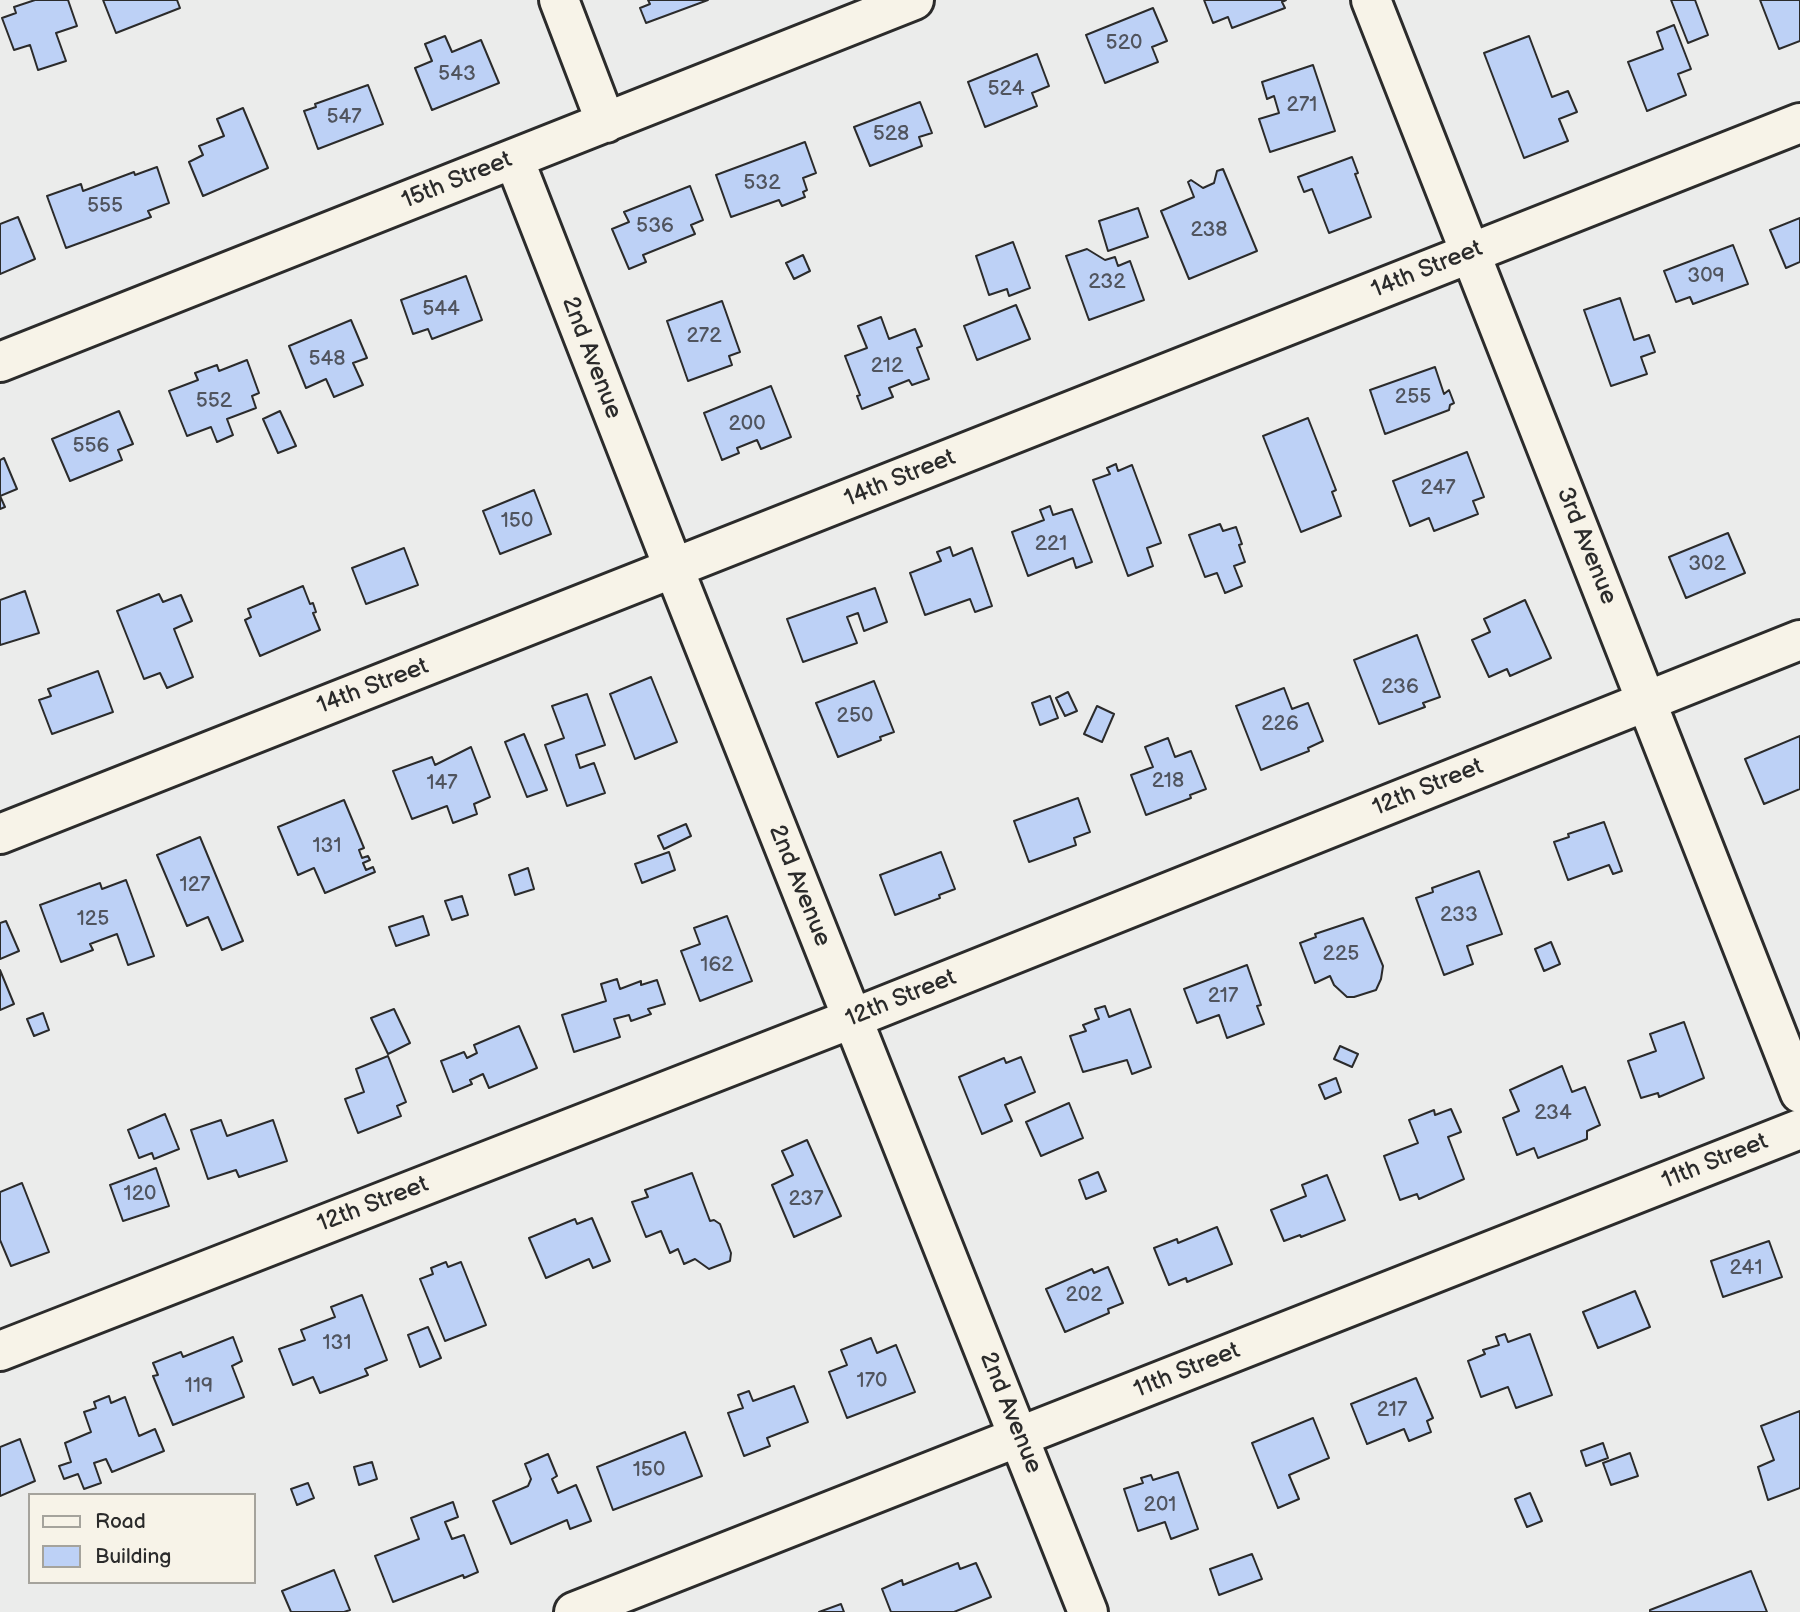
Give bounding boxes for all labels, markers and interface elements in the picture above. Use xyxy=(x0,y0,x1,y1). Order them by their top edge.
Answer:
house number: 520 xyxy=(1106,31,1142,57)
house number: 543 xyxy=(438,62,476,88)
house number: 524 xyxy=(988,77,1024,103)
house number: 271 xyxy=(1287,93,1317,119)
house number: 547 xyxy=(326,105,362,131)
house number: 528 xyxy=(873,122,909,148)
street label: 15th Street xyxy=(398,146,516,216)
house number: 532 xyxy=(743,171,781,197)
house number: 555 xyxy=(87,194,123,220)
house number: 536 xyxy=(636,214,674,240)
house number: 238 xyxy=(1190,218,1228,244)
street label: 14th Street xyxy=(1367,235,1487,305)
house number: 309 xyxy=(1687,264,1725,290)
house number: 232 xyxy=(1088,270,1126,296)
street label: 2nd Avenue xyxy=(555,293,627,423)
house number: 544 xyxy=(422,297,460,323)
house number: 272 xyxy=(686,324,722,350)
house number: 548 xyxy=(308,347,346,373)
house number: 212 xyxy=(871,354,903,380)
house number: 255 xyxy=(1395,385,1431,411)
house number: 552 xyxy=(196,389,232,415)
house number: 200 xyxy=(728,412,766,438)
house number: 556 xyxy=(73,434,109,460)
street label: 14th Street xyxy=(840,444,960,514)
house number: 247 xyxy=(1420,476,1456,502)
street label: 3rd Avenue xyxy=(1549,483,1623,609)
house number: 150 xyxy=(501,509,533,535)
house number: 221 xyxy=(1035,532,1067,558)
house number: 302 xyxy=(1688,552,1726,578)
street label: 14th Street xyxy=(313,653,433,721)
house number: 236 xyxy=(1381,675,1419,701)
house number: 250 xyxy=(837,704,873,730)
house number: 226 xyxy=(1261,712,1299,738)
street label: 12th Street xyxy=(1369,753,1487,823)
house number: 218 xyxy=(1152,769,1184,795)
house number: 147 xyxy=(426,771,458,797)
street label: 2nd Avenue xyxy=(762,821,836,951)
house number: 131 xyxy=(312,834,342,860)
house number: 127 xyxy=(180,873,210,899)
house number: 233 xyxy=(1440,903,1478,929)
house number: 125 xyxy=(77,907,109,933)
house number: 225 xyxy=(1323,942,1359,968)
house number: 162 xyxy=(700,953,734,979)
street label: 12th Street xyxy=(842,964,960,1034)
house number: 217 xyxy=(1208,984,1238,1010)
house number: 234 xyxy=(1534,1101,1572,1127)
street label: 11th Street xyxy=(1658,1128,1772,1196)
street label: 12th Street xyxy=(313,1171,433,1239)
house number: 120 xyxy=(124,1182,156,1208)
house number: 237 xyxy=(788,1187,824,1213)
house number: 241 xyxy=(1729,1256,1763,1282)
house number: 202 xyxy=(1065,1283,1103,1309)
house number: 131 xyxy=(322,1331,352,1357)
street label: 11th Street xyxy=(1130,1337,1244,1405)
street label: 2nd Avenue xyxy=(973,1348,1047,1478)
house number: 170 xyxy=(857,1369,887,1395)
house number: 119 xyxy=(185,1374,213,1400)
house number: 217 xyxy=(1377,1398,1407,1424)
house number: 150 xyxy=(633,1458,665,1484)
legend xyxy=(28,1493,256,1584)
house number: 201 xyxy=(1144,1493,1176,1519)
text: Road xyxy=(95,1509,146,1534)
text: Building xyxy=(95,1544,171,1569)

